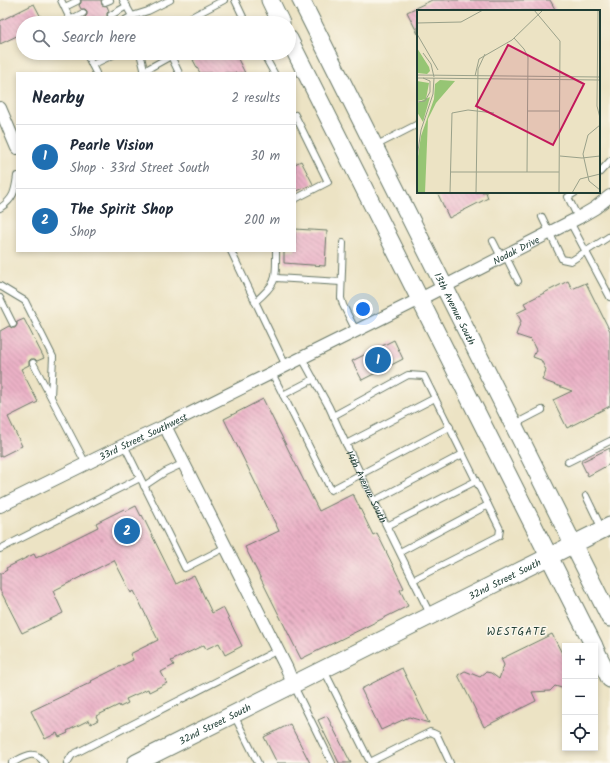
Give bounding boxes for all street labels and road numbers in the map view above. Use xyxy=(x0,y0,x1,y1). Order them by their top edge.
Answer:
street label: Nodak Drive xyxy=(490,232,543,269)
street label: 13th Avenue South xyxy=(429,270,479,348)
street label: 33rd Street Southwest xyxy=(96,409,190,465)
street label: 14th Avenue South xyxy=(341,448,391,526)
street label: 32nd Street South xyxy=(466,555,544,605)
street label: 32nd Street South xyxy=(176,700,254,749)

